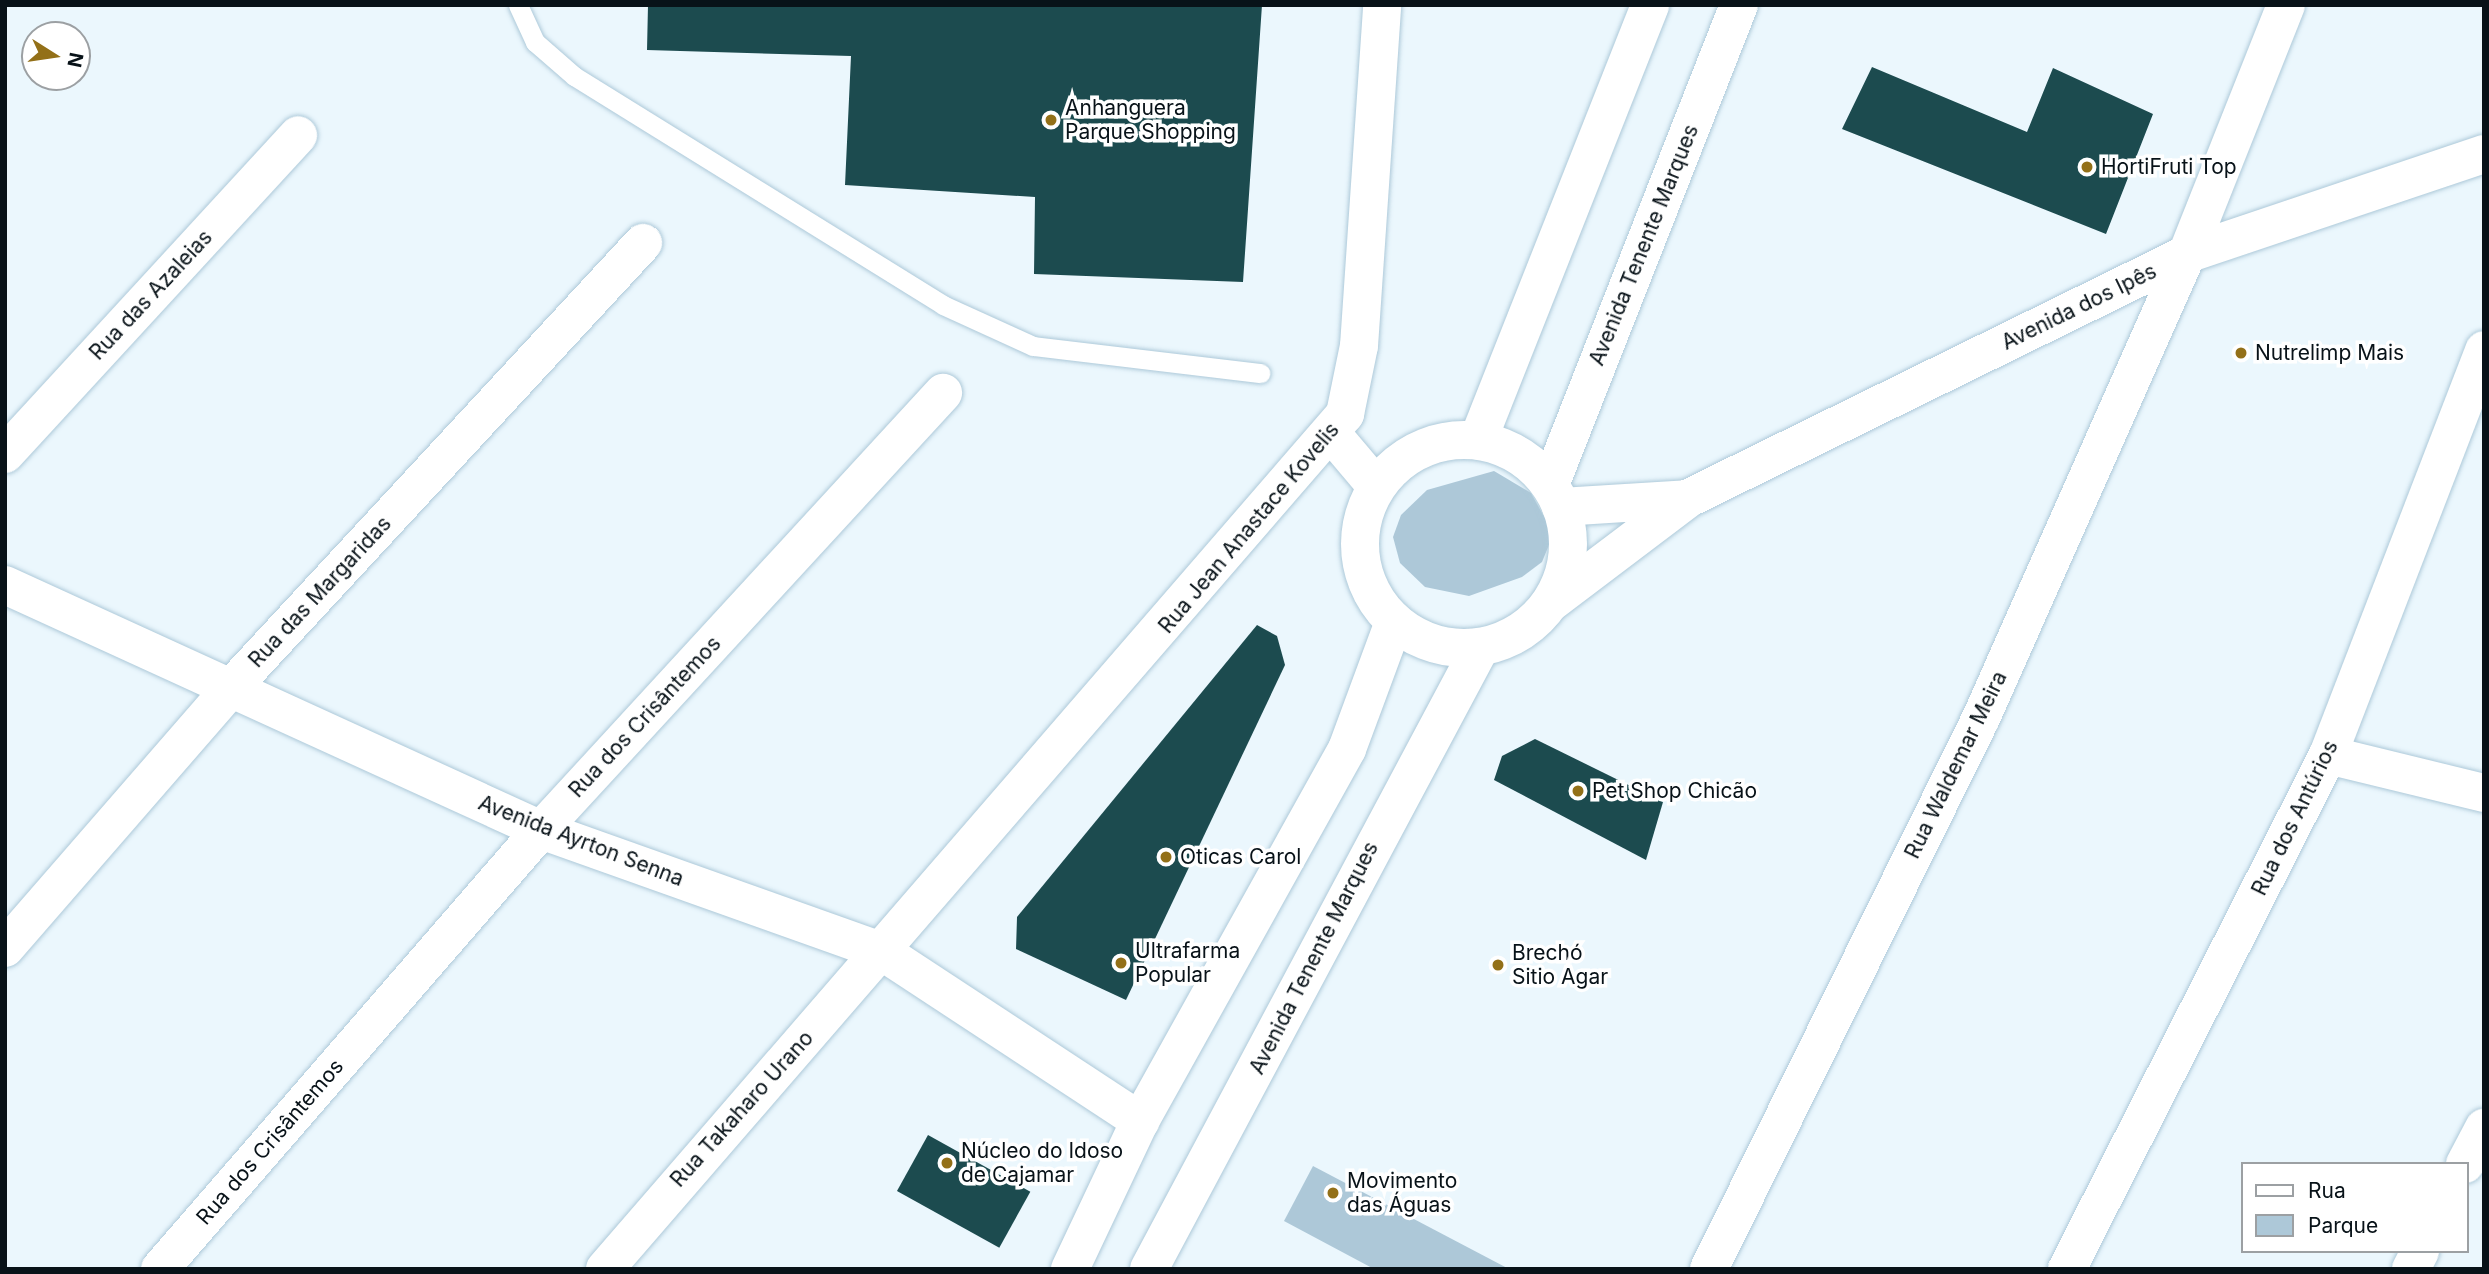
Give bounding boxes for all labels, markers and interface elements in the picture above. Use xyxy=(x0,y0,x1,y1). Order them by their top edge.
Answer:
north arrow xyxy=(21,21,91,91)
text: N xyxy=(62,51,88,70)
place label: Anhanguera Parque Shopping xyxy=(1065,95,1236,145)
marker: Anhanguera Parque Shopping xyxy=(1043,112,1059,128)
street label: Avenida Tenente Marques xyxy=(1584,121,1704,369)
place label: HortiFruti Top xyxy=(2101,154,2237,180)
marker: HortiFruti Top xyxy=(2079,159,2095,175)
street label: Rua das Azaleias xyxy=(84,225,218,365)
street label: Avenida dos Ipês xyxy=(1998,259,2160,355)
place label: Nutrelimp Mais xyxy=(2255,340,2404,366)
marker: Nutrelimp Mais xyxy=(2233,345,2249,361)
street label: Rua Jean Anastace Kovelis xyxy=(1153,418,1345,638)
street label: Rua das Margaridas xyxy=(244,511,396,673)
street label: Rua dos Crisântemos xyxy=(564,631,726,803)
street label: Rua Waldemar Meira xyxy=(1900,667,2012,863)
street label: Rua dos Antúrios xyxy=(2247,736,2343,900)
place label: Pet Shop Chicão xyxy=(1592,778,1757,804)
marker: Pet Shop Chicão xyxy=(1570,783,1586,799)
street label: Avenida Ayrton Senna xyxy=(475,790,687,892)
street label: Avenida Tenente Marques xyxy=(1244,837,1384,1079)
place label: Oticas Carol xyxy=(1180,844,1301,870)
marker: Oticas Carol xyxy=(1158,849,1174,865)
place label: Ultrafarma Popular xyxy=(1135,938,1240,988)
place label: Brechó Sitio Agar xyxy=(1512,940,1608,990)
marker: Ultrafarma Popular xyxy=(1113,955,1129,971)
marker: Brechó Sitio Agar xyxy=(1490,957,1506,973)
street label: Rua Takaharo Urano xyxy=(665,1026,819,1192)
street label: Rua dos Crisântemos xyxy=(191,1054,349,1230)
place label: Núcleo do Idoso de Cajamar xyxy=(961,1138,1123,1188)
marker: Núcleo do Idoso de Cajamar xyxy=(939,1155,955,1171)
legend xyxy=(2240,1162,2468,1253)
place label: Movimento das Águas xyxy=(1347,1168,1457,1218)
text: Rua xyxy=(2308,1178,2346,1203)
marker: Movimento das Águas xyxy=(1325,1185,1341,1201)
text: Parque xyxy=(2308,1213,2378,1238)

